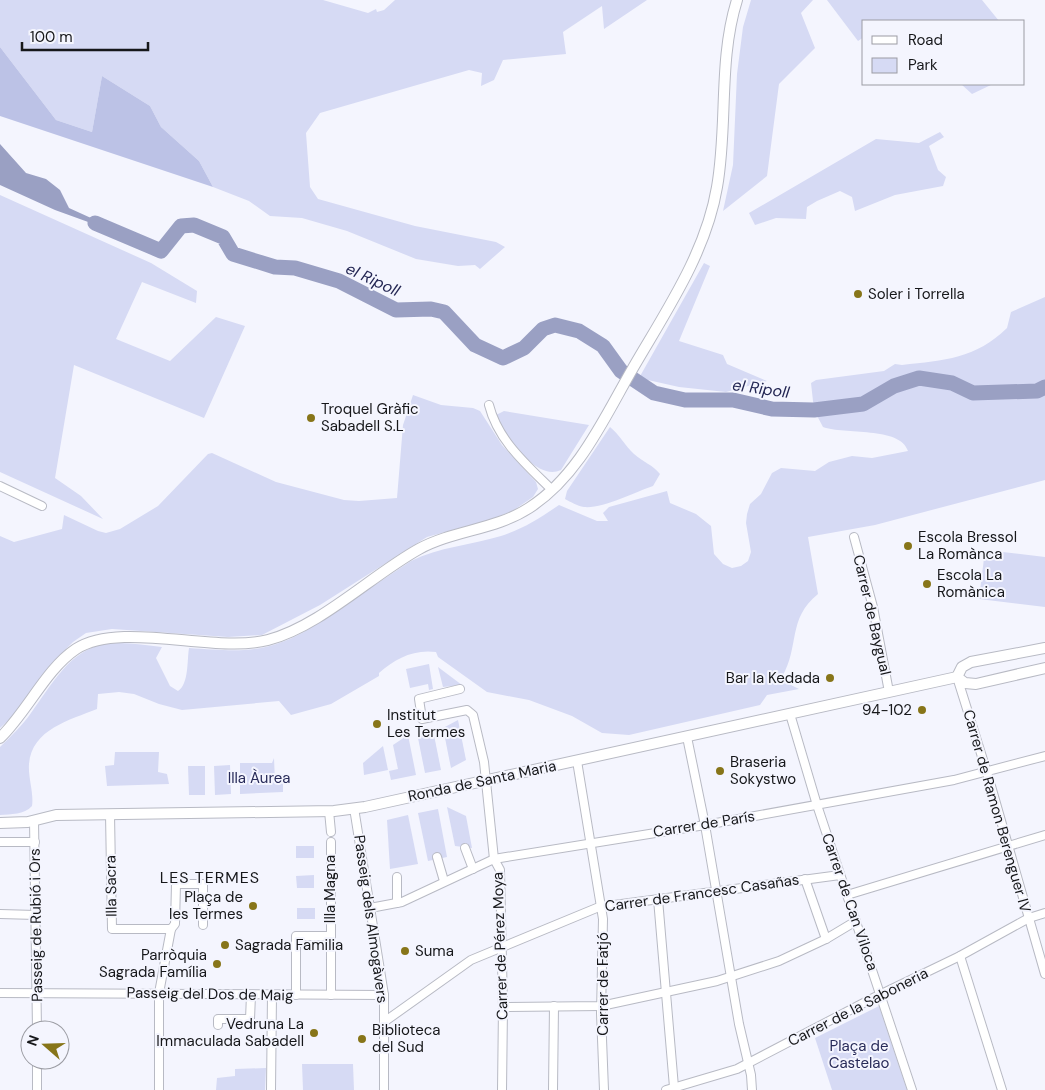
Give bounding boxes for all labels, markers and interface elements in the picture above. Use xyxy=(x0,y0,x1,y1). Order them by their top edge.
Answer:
scale bar xyxy=(22,20,149,52)
legend xyxy=(862,20,1025,85)
text: 100 m xyxy=(30,27,73,47)
text: Road xyxy=(908,30,943,50)
text: Park xyxy=(908,55,938,75)
water label: el Ripoll xyxy=(342,258,404,301)
place label: Soler i Torrella xyxy=(868,284,965,304)
marker: Soler i Torrella xyxy=(852,288,864,300)
water label: el Ripoll xyxy=(731,374,791,403)
place label: Troquel Gràfic Sabadell S.L xyxy=(321,399,419,436)
marker: Troquel Gràfic Sabadell S.L xyxy=(305,412,317,424)
place label: Escola Bressol La Romànca xyxy=(918,527,1017,564)
marker: Escola Bressol La Romànca xyxy=(902,540,914,552)
street label: Carrer de Baygual xyxy=(848,553,896,677)
place label: Escola La Romànica xyxy=(937,565,1005,602)
marker: Escola La Romànica xyxy=(921,578,933,590)
place label: Bar la Kedada xyxy=(726,668,820,688)
marker: Bar la Kedada xyxy=(824,672,836,684)
place label: 94-102 xyxy=(862,700,912,720)
marker: 94-102 xyxy=(916,704,928,716)
place label: Institut Les Termes xyxy=(387,705,465,742)
street label: Carrer de Ramon Berenguer IV xyxy=(958,707,1036,915)
marker: Institut Les Termes xyxy=(371,718,383,730)
place label: Braseria Sokystwo xyxy=(730,752,796,789)
street label: Ronda de Santa Maria xyxy=(406,756,558,806)
marker: Braseria Sokystwo xyxy=(714,765,726,777)
park label: Illa Àurea xyxy=(228,768,290,788)
street label: Carrer de París xyxy=(652,806,756,842)
street label: Carrer de Can Viloca xyxy=(817,831,883,973)
street label: Passeig dels Almogàvers xyxy=(349,834,393,1004)
street label: Passeig de Rubió i Ors xyxy=(25,848,47,1002)
street label: Illa Sacra xyxy=(100,855,122,917)
street label: Illa Magna xyxy=(320,855,340,923)
district label: LES TERMES xyxy=(160,867,260,888)
street label: Carrer de Francesc Casañas xyxy=(603,869,801,917)
street label: Carrer de Pérez Moya xyxy=(487,872,513,1020)
place label: Plaça de les Termes xyxy=(169,887,243,924)
marker: Plaça de les Termes xyxy=(247,900,259,912)
street label: Carrer de Fatjó xyxy=(593,932,613,1036)
place label: Sagrada Familia xyxy=(235,935,343,955)
marker: Sagrada Familia xyxy=(219,939,231,951)
place label: Suma xyxy=(415,941,454,961)
place label: Parròquia Sagrada Família xyxy=(99,945,207,982)
marker: Suma xyxy=(399,945,411,957)
marker: Parròquia Sagrada Família xyxy=(211,958,223,970)
street label: Carrer de la Saboneria xyxy=(784,963,932,1051)
street label: Passeig del Dos de Maig xyxy=(126,983,294,1005)
place label: Vedruna La Immaculada Sabadell xyxy=(156,1014,304,1051)
north arrow xyxy=(20,1020,70,1070)
place label: Biblioteca del Sud xyxy=(372,1020,441,1057)
marker: Vedruna La Immaculada Sabadell xyxy=(308,1027,320,1039)
text: N xyxy=(23,1033,43,1048)
marker: Biblioteca del Sud xyxy=(356,1033,368,1045)
park label: Plaça de Castelao xyxy=(829,1036,889,1073)

